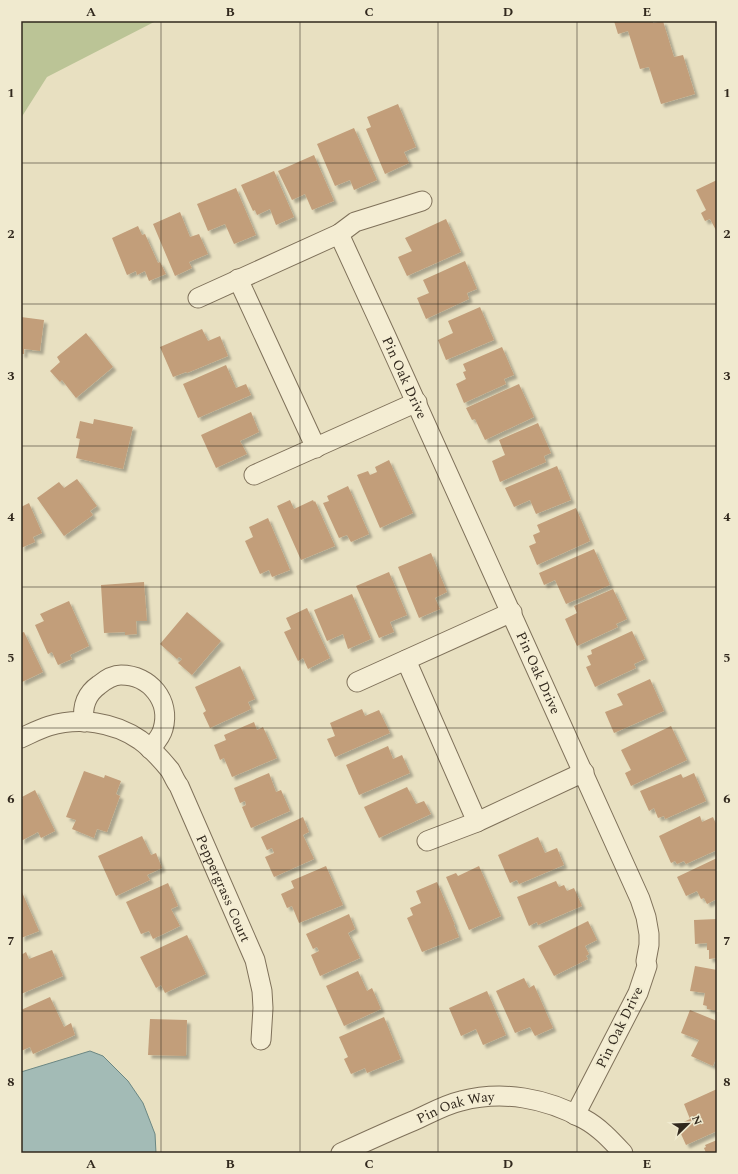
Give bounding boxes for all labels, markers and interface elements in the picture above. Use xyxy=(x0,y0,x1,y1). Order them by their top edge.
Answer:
text: A xyxy=(86,2,96,22)
text: B xyxy=(225,2,235,22)
text: C xyxy=(364,2,374,22)
text: D xyxy=(503,2,513,22)
text: E xyxy=(643,2,652,22)
text: 1 xyxy=(7,83,15,103)
text: 1 xyxy=(723,83,731,103)
text: 2 xyxy=(7,224,15,244)
text: 2 xyxy=(723,224,731,244)
street label: Pin Oak Drive xyxy=(376,333,433,423)
text: 3 xyxy=(7,366,15,386)
text: 3 xyxy=(723,366,731,386)
text: 4 xyxy=(7,507,15,527)
text: 4 xyxy=(723,507,731,527)
street label: Pin Oak Drive xyxy=(510,628,566,718)
text: 5 xyxy=(7,648,15,668)
text: 5 xyxy=(723,648,731,668)
text: 6 xyxy=(7,789,15,809)
text: 6 xyxy=(723,789,731,809)
street label: Peppergrass Court xyxy=(190,831,256,946)
text: 7 xyxy=(7,931,15,951)
text: 7 xyxy=(723,931,731,951)
street label: Pin Oak Drive xyxy=(591,983,648,1072)
text: 8 xyxy=(7,1072,15,1092)
text: 8 xyxy=(723,1072,731,1092)
street label: Pin Oak Way xyxy=(413,1086,496,1129)
north arrow xyxy=(668,1104,708,1144)
text: N xyxy=(687,1113,706,1128)
text: A xyxy=(86,1154,96,1174)
text: B xyxy=(225,1154,235,1174)
text: C xyxy=(364,1154,374,1174)
text: D xyxy=(503,1154,513,1174)
text: E xyxy=(643,1154,652,1174)

